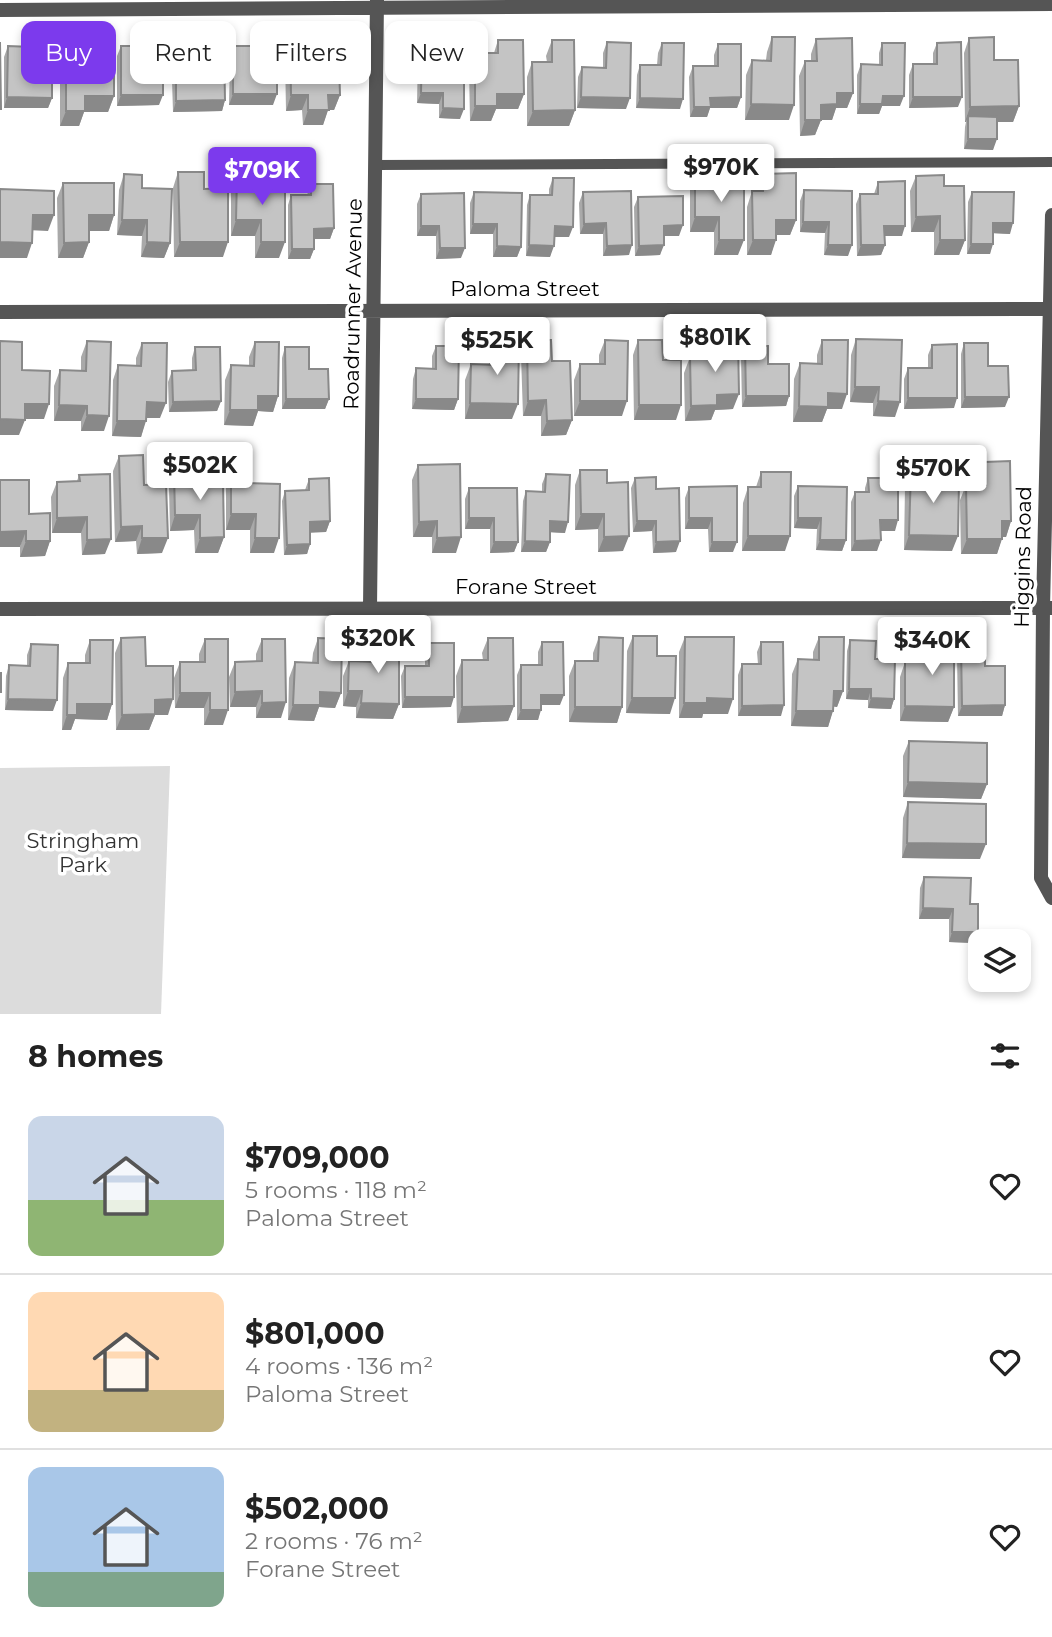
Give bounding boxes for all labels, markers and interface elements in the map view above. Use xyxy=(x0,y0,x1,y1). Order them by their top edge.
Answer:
chip: Buy xyxy=(21,21,116,84)
chip: Rent xyxy=(130,21,236,84)
chip: Filters xyxy=(250,21,371,84)
chip: New xyxy=(385,21,488,84)
pin: $970K xyxy=(672,144,770,204)
pin: $709K xyxy=(213,148,311,207)
text: $970K xyxy=(683,153,759,181)
text: $709K xyxy=(224,156,300,184)
street label: Roadrunner Avenue xyxy=(338,198,367,410)
street label: Paloma Street xyxy=(450,276,600,301)
pin: $801K xyxy=(666,314,764,374)
pin: $525K xyxy=(448,318,546,377)
text: $801K xyxy=(679,323,751,351)
text: $525K xyxy=(461,326,533,354)
pin: $502K xyxy=(151,442,249,502)
pin: $570K xyxy=(884,446,982,505)
text: $502K xyxy=(163,451,237,479)
text: $570K xyxy=(896,454,970,482)
street label: Higgins Road xyxy=(1009,486,1036,628)
street label: Forane Street xyxy=(455,574,597,599)
pin: $320K xyxy=(329,616,427,675)
pin: $340K xyxy=(883,618,981,677)
text: $320K xyxy=(341,624,415,652)
text: $340K xyxy=(894,626,970,654)
park label: Stringham Park xyxy=(27,828,139,877)
map controls xyxy=(968,929,1031,992)
button: layers xyxy=(968,929,1031,992)
icon: filters xyxy=(986,1037,1024,1075)
text: 8 homes xyxy=(28,1038,163,1075)
text: $709,000 xyxy=(245,1139,390,1176)
icon: home xyxy=(84,1144,168,1228)
icon: heart xyxy=(986,1167,1024,1205)
text: 5 rooms · 118 m² xyxy=(245,1176,427,1204)
text: Paloma Street xyxy=(245,1204,409,1232)
text: $801,000 xyxy=(245,1315,385,1352)
icon: home xyxy=(84,1320,168,1404)
icon: heart xyxy=(986,1343,1024,1381)
text: 4 rooms · 136 m² xyxy=(245,1352,433,1380)
text: Paloma Street xyxy=(245,1380,409,1408)
text: $502,000 xyxy=(245,1490,389,1527)
icon: home xyxy=(84,1495,168,1579)
icon: heart xyxy=(986,1518,1024,1556)
text: 2 rooms · 76 m² xyxy=(245,1527,423,1555)
text: Forane Street xyxy=(245,1555,400,1583)

